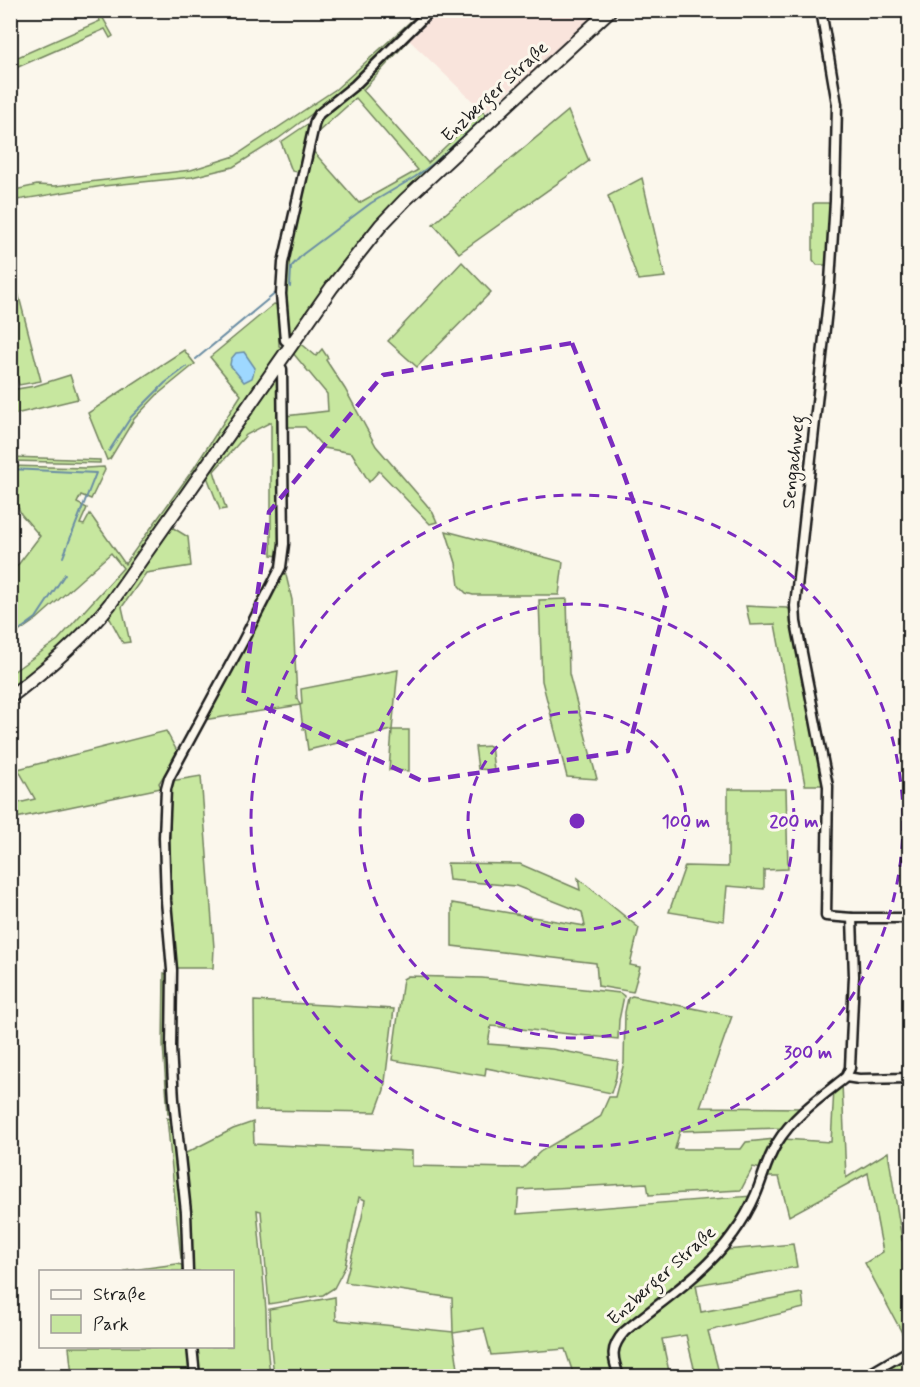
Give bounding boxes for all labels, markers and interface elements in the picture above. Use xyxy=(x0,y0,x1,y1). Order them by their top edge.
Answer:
street label: Enzberger Straße xyxy=(436,36,555,149)
street label: Sengachweg xyxy=(777,414,813,510)
text: 100 m xyxy=(662,810,710,834)
text: 200 m xyxy=(769,810,819,834)
centre of rings xyxy=(567,811,587,831)
text: 300 m xyxy=(784,1041,832,1065)
street label: Enzberger Straße xyxy=(603,1221,723,1333)
legend xyxy=(39,1270,234,1348)
text: Straße xyxy=(93,1283,146,1307)
text: Park xyxy=(93,1313,129,1337)

